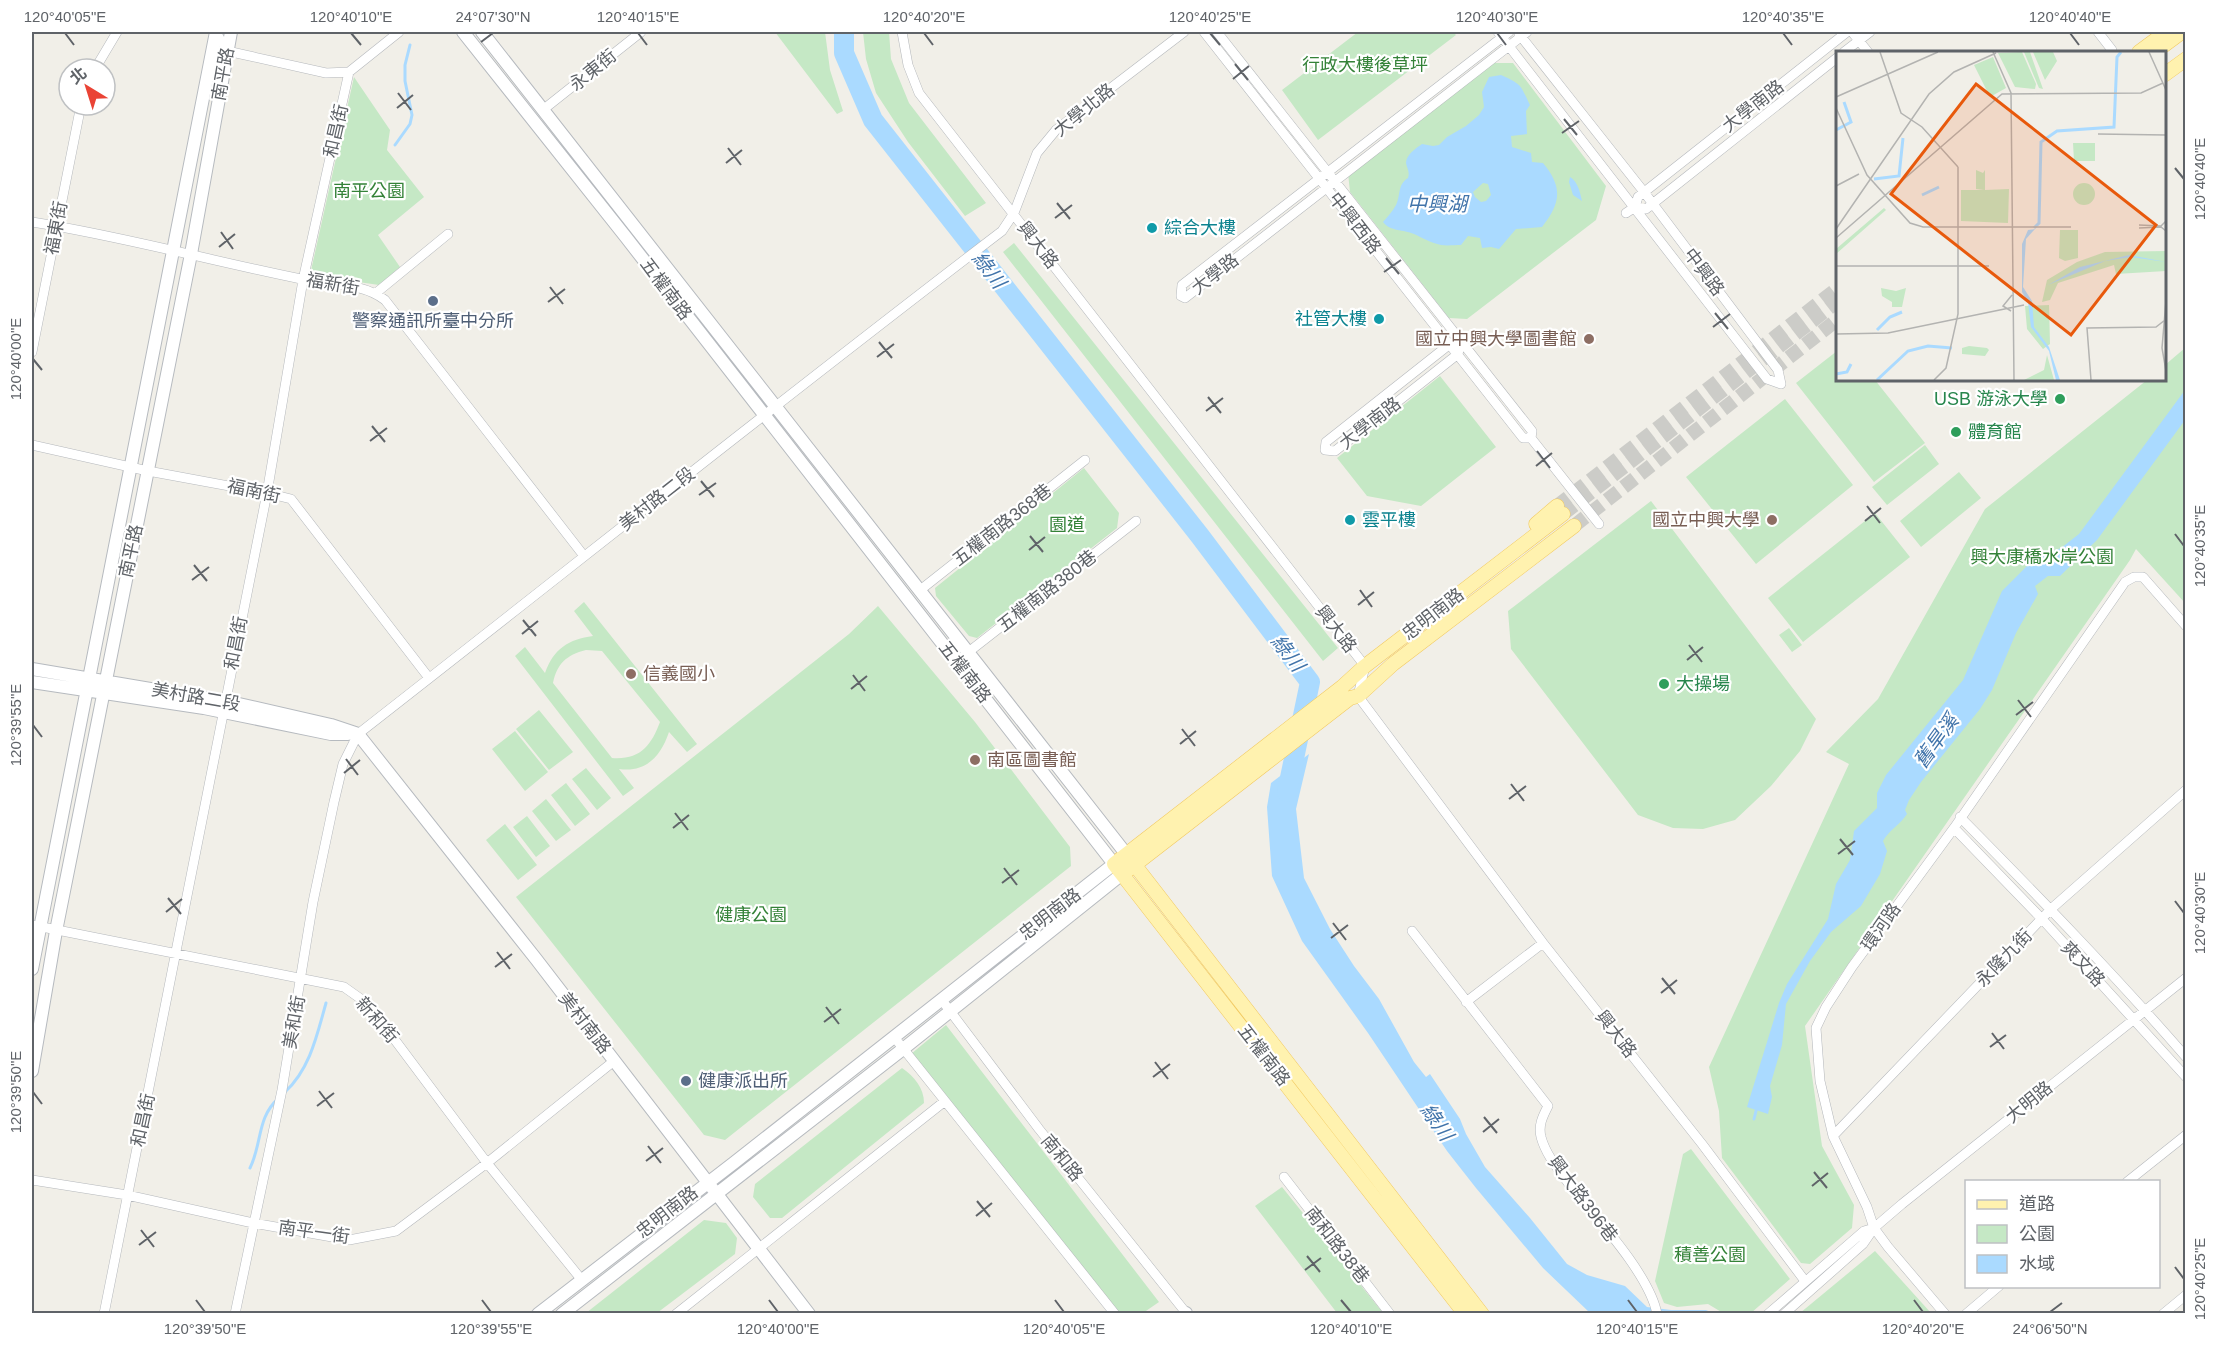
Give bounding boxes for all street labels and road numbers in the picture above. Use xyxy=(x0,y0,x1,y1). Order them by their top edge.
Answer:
street label: 永東街 xyxy=(566,45,620,95)
street label: 南平路 xyxy=(208,46,238,102)
street label: 大學南路 xyxy=(1718,76,1788,136)
street label: 大學北路 xyxy=(1050,80,1118,140)
street label: 和昌街 xyxy=(320,102,352,160)
street label: 中興西路 xyxy=(1325,188,1385,258)
street label: 福東街 xyxy=(41,200,71,256)
street label: 興大路 xyxy=(1013,218,1063,272)
street label: 中興路 xyxy=(1680,244,1728,300)
street label: 大學路 xyxy=(1188,249,1242,299)
street label: 五權南路 xyxy=(636,254,696,324)
street label: 福新街 xyxy=(305,269,361,299)
street label: 大學南路 xyxy=(1335,393,1405,453)
street label: 美村路二段 xyxy=(615,463,699,535)
street label: 福南街 xyxy=(226,476,282,506)
street label: 五權南路368巷 xyxy=(949,480,1055,570)
street label: 南平路 xyxy=(116,523,146,579)
street label: 五權南路380巷 xyxy=(994,546,1100,636)
street label: 忠明南路 xyxy=(1398,584,1468,644)
street label: 興大路 xyxy=(1311,602,1361,656)
street label: 和昌街 xyxy=(221,615,251,671)
street label: 五權南路 xyxy=(935,637,995,707)
street label: 美村路二段 xyxy=(150,679,242,715)
street label: 忠明南路 xyxy=(1015,884,1085,944)
street label: 環河路 xyxy=(1857,899,1905,955)
street label: 永隆九街 xyxy=(1972,925,2036,991)
street label: 爽文路 xyxy=(2057,937,2109,991)
street label: 美村南路 xyxy=(555,988,615,1058)
street label: 新和街 xyxy=(352,993,402,1047)
street label: 美和街 xyxy=(279,994,309,1050)
street label: 興大路 xyxy=(1591,1007,1641,1061)
street label: 五權南路 xyxy=(1234,1020,1294,1090)
street label: 大明路 xyxy=(2002,1077,2056,1127)
street label: 和昌街 xyxy=(128,1092,158,1148)
street label: 南和路 xyxy=(1037,1131,1087,1185)
street label: 興大路396巷 xyxy=(1544,1152,1622,1246)
street label: 忠明南路 xyxy=(632,1182,702,1242)
street label: 南和路38巷 xyxy=(1301,1203,1373,1287)
street label: 南平一街 xyxy=(277,1217,351,1247)

